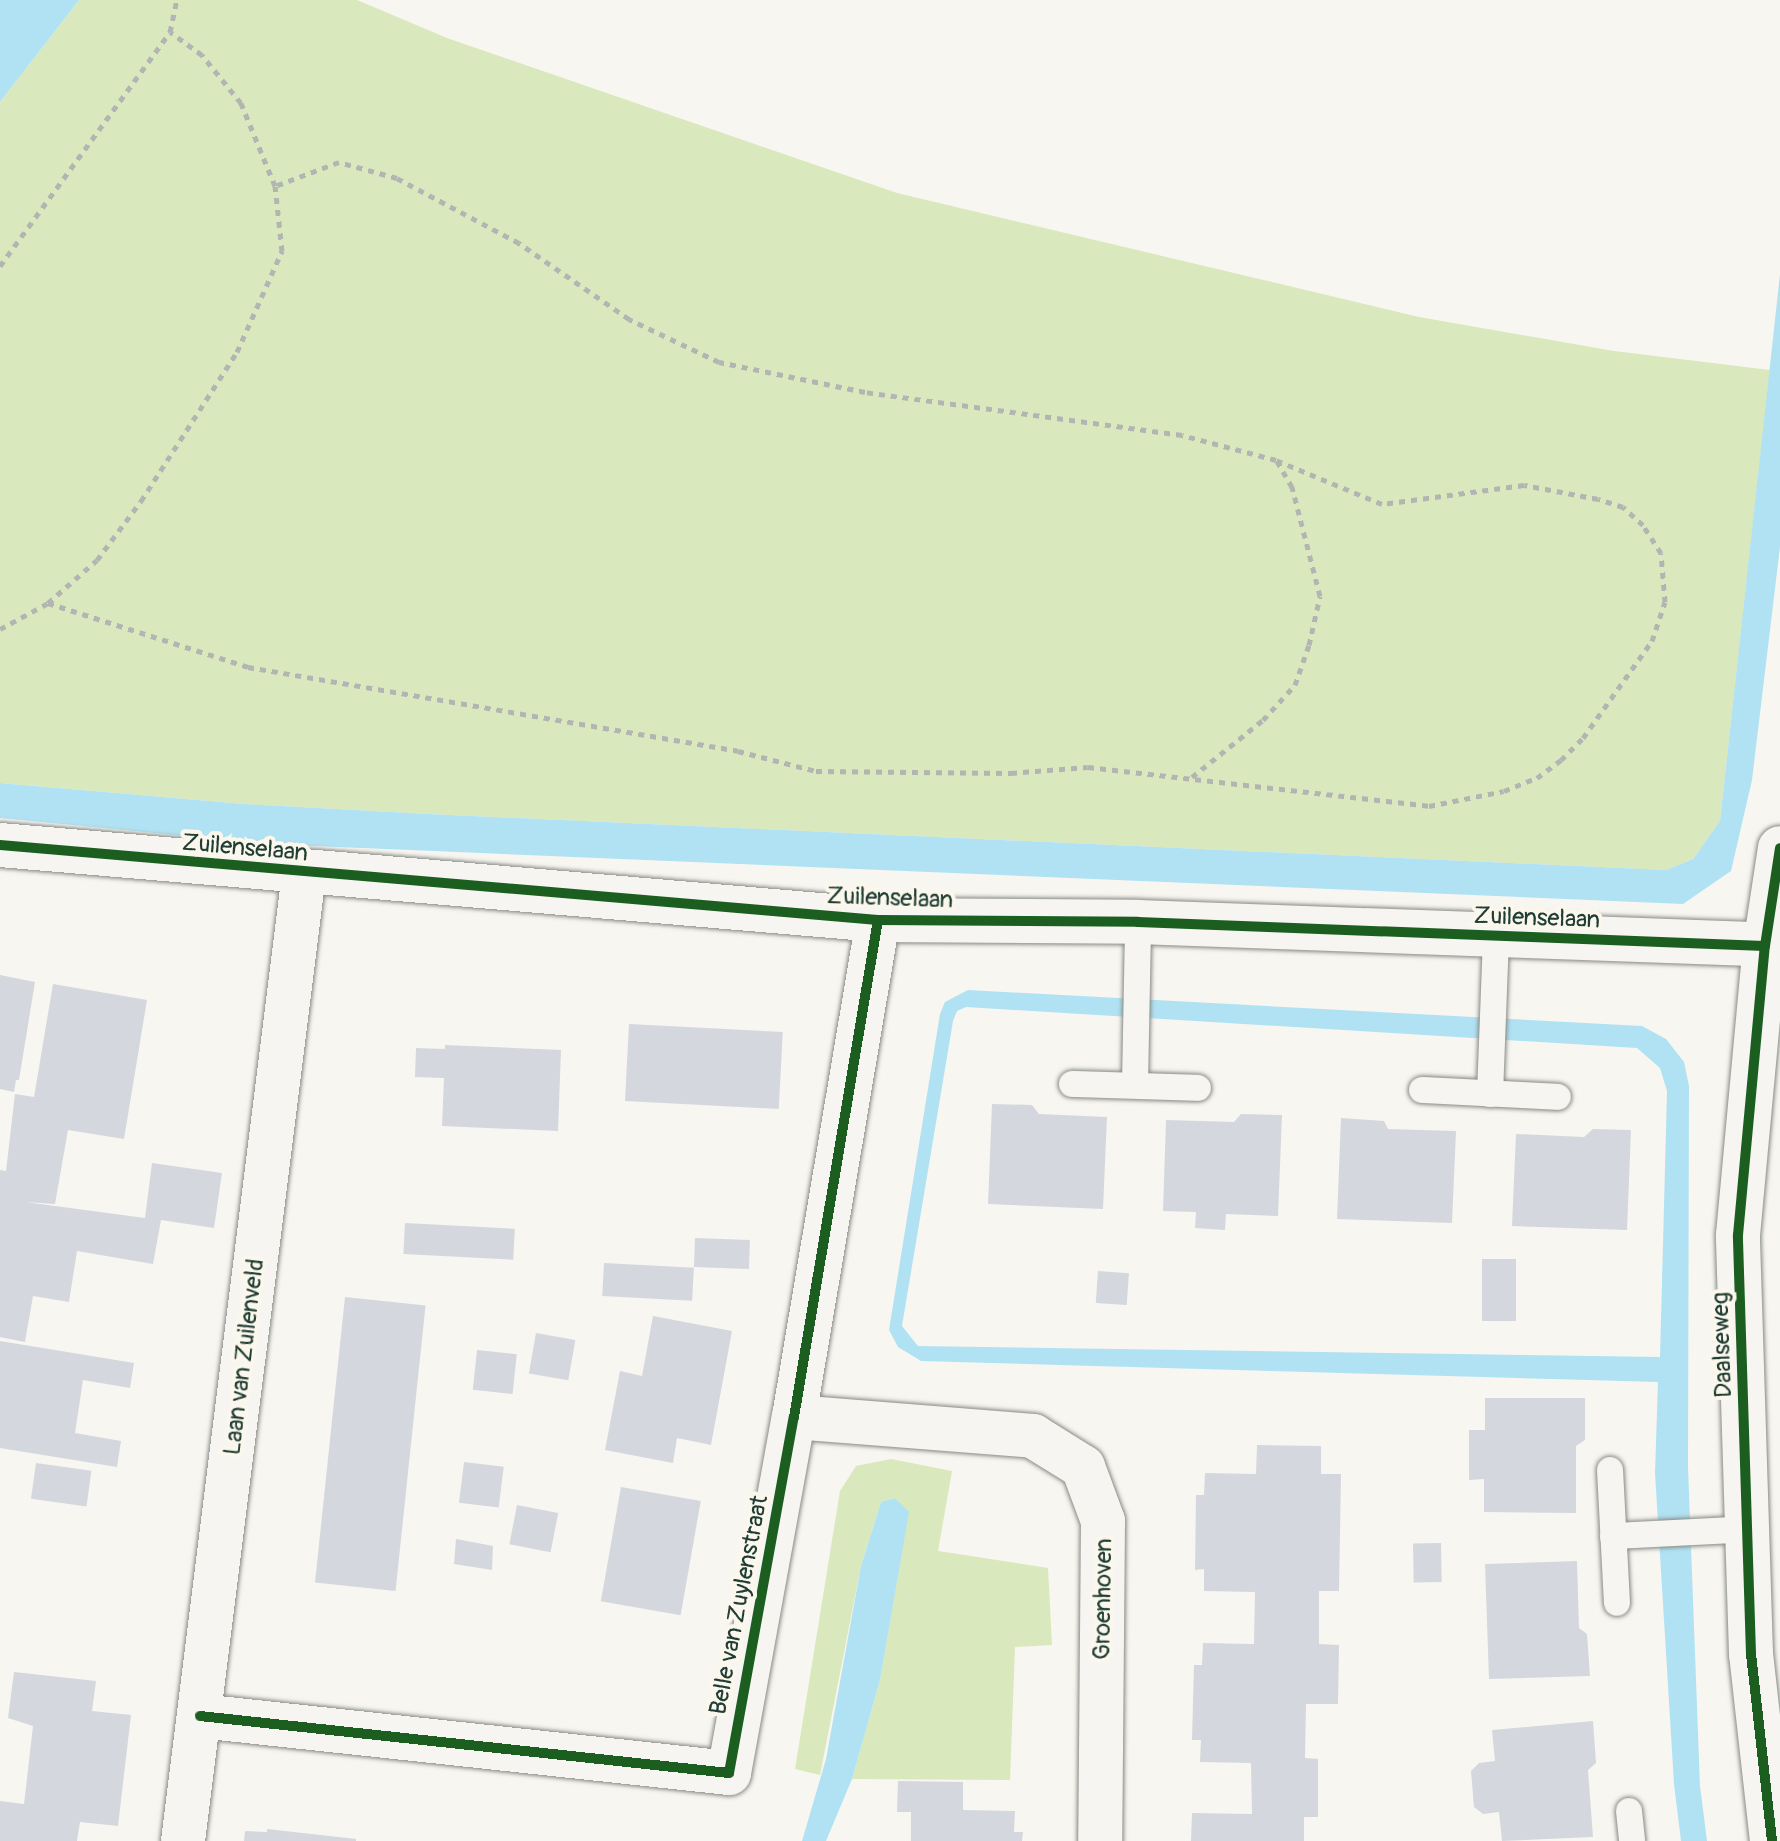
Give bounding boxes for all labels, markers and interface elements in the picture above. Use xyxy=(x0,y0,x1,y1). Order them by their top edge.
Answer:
street label: Zuilenselaan xyxy=(181,828,309,868)
street label: Zuilenselaan xyxy=(826,881,954,915)
street label: Zuilenselaan xyxy=(1473,901,1601,935)
street label: Laan van Zuilenveld xyxy=(218,1257,270,1457)
street label: Daalseweg xyxy=(1706,1292,1738,1398)
street label: Belle van Zuylenstraat xyxy=(704,1493,774,1717)
street label: Groenhoven xyxy=(1088,1538,1118,1660)

